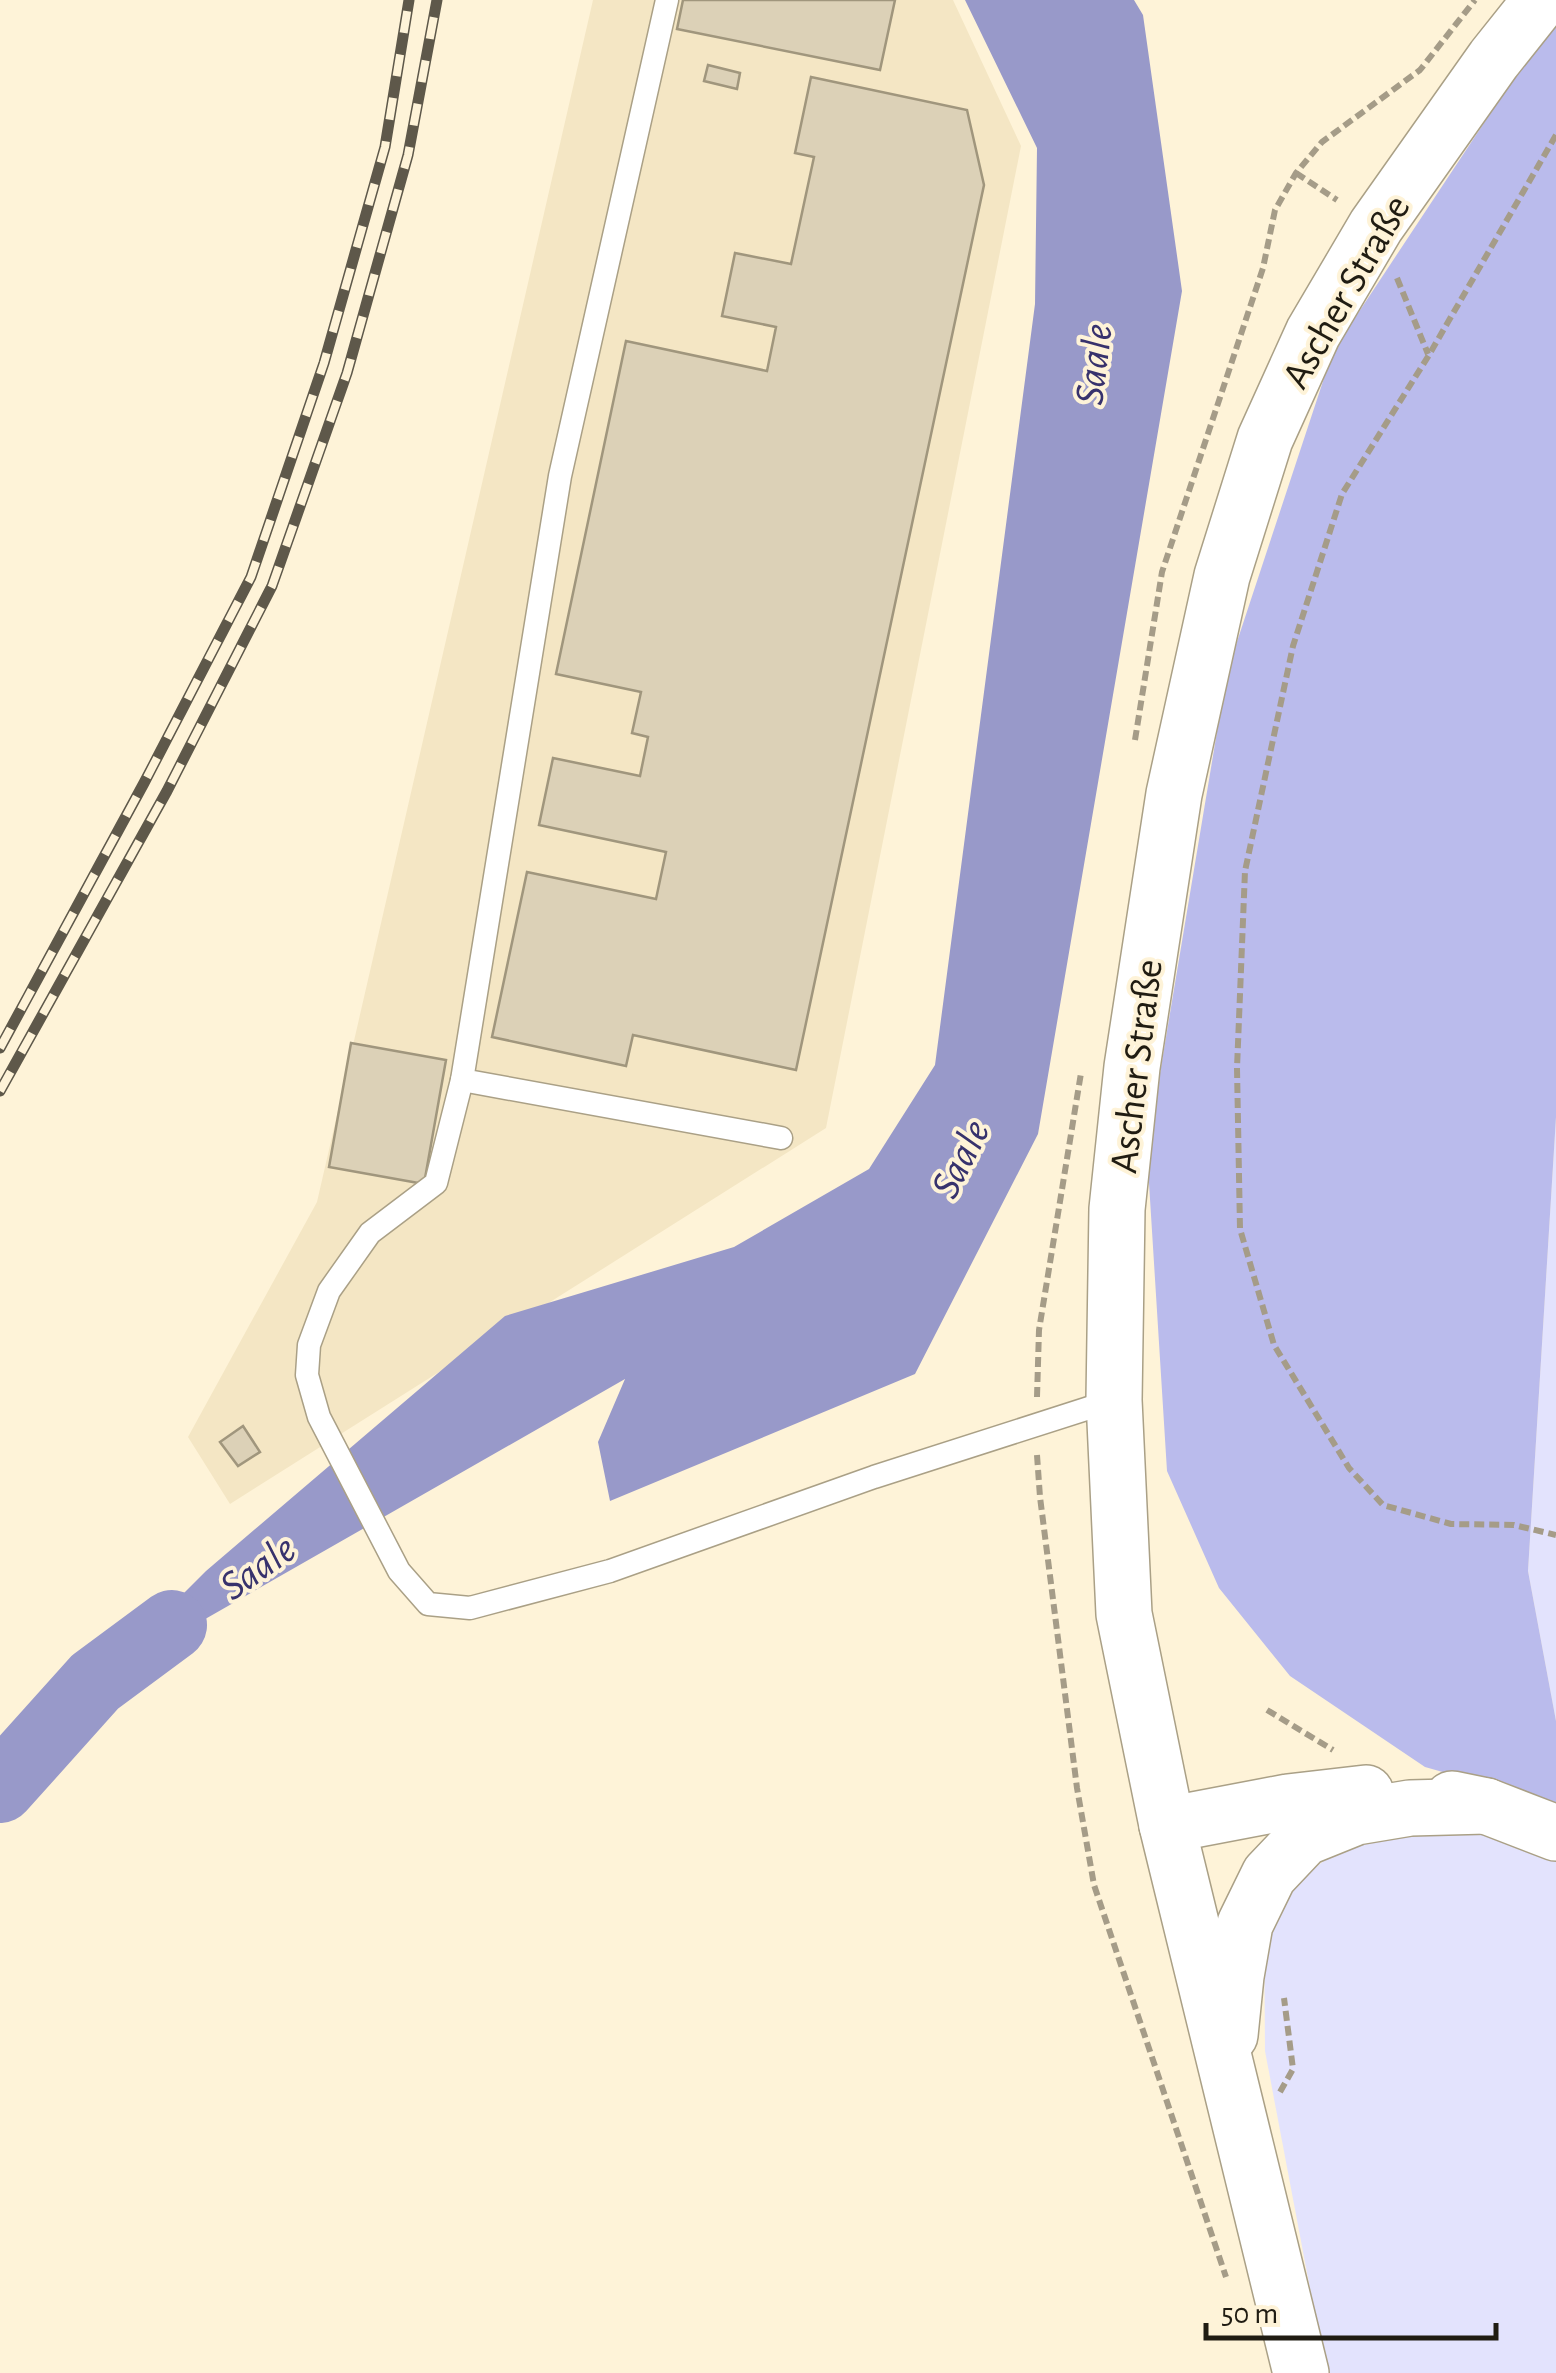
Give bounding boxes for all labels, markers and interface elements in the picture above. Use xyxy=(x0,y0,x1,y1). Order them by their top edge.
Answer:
street label: Ascher Straße xyxy=(1276,189,1418,395)
water label: Saale xyxy=(1068,321,1120,407)
street label: Ascher Straße xyxy=(1104,957,1170,1176)
water label: Saale xyxy=(924,1113,998,1205)
water label: Saale xyxy=(213,1527,303,1608)
scale bar xyxy=(1206,2278,1496,2340)
text: 50 m xyxy=(1221,2299,1278,2329)

